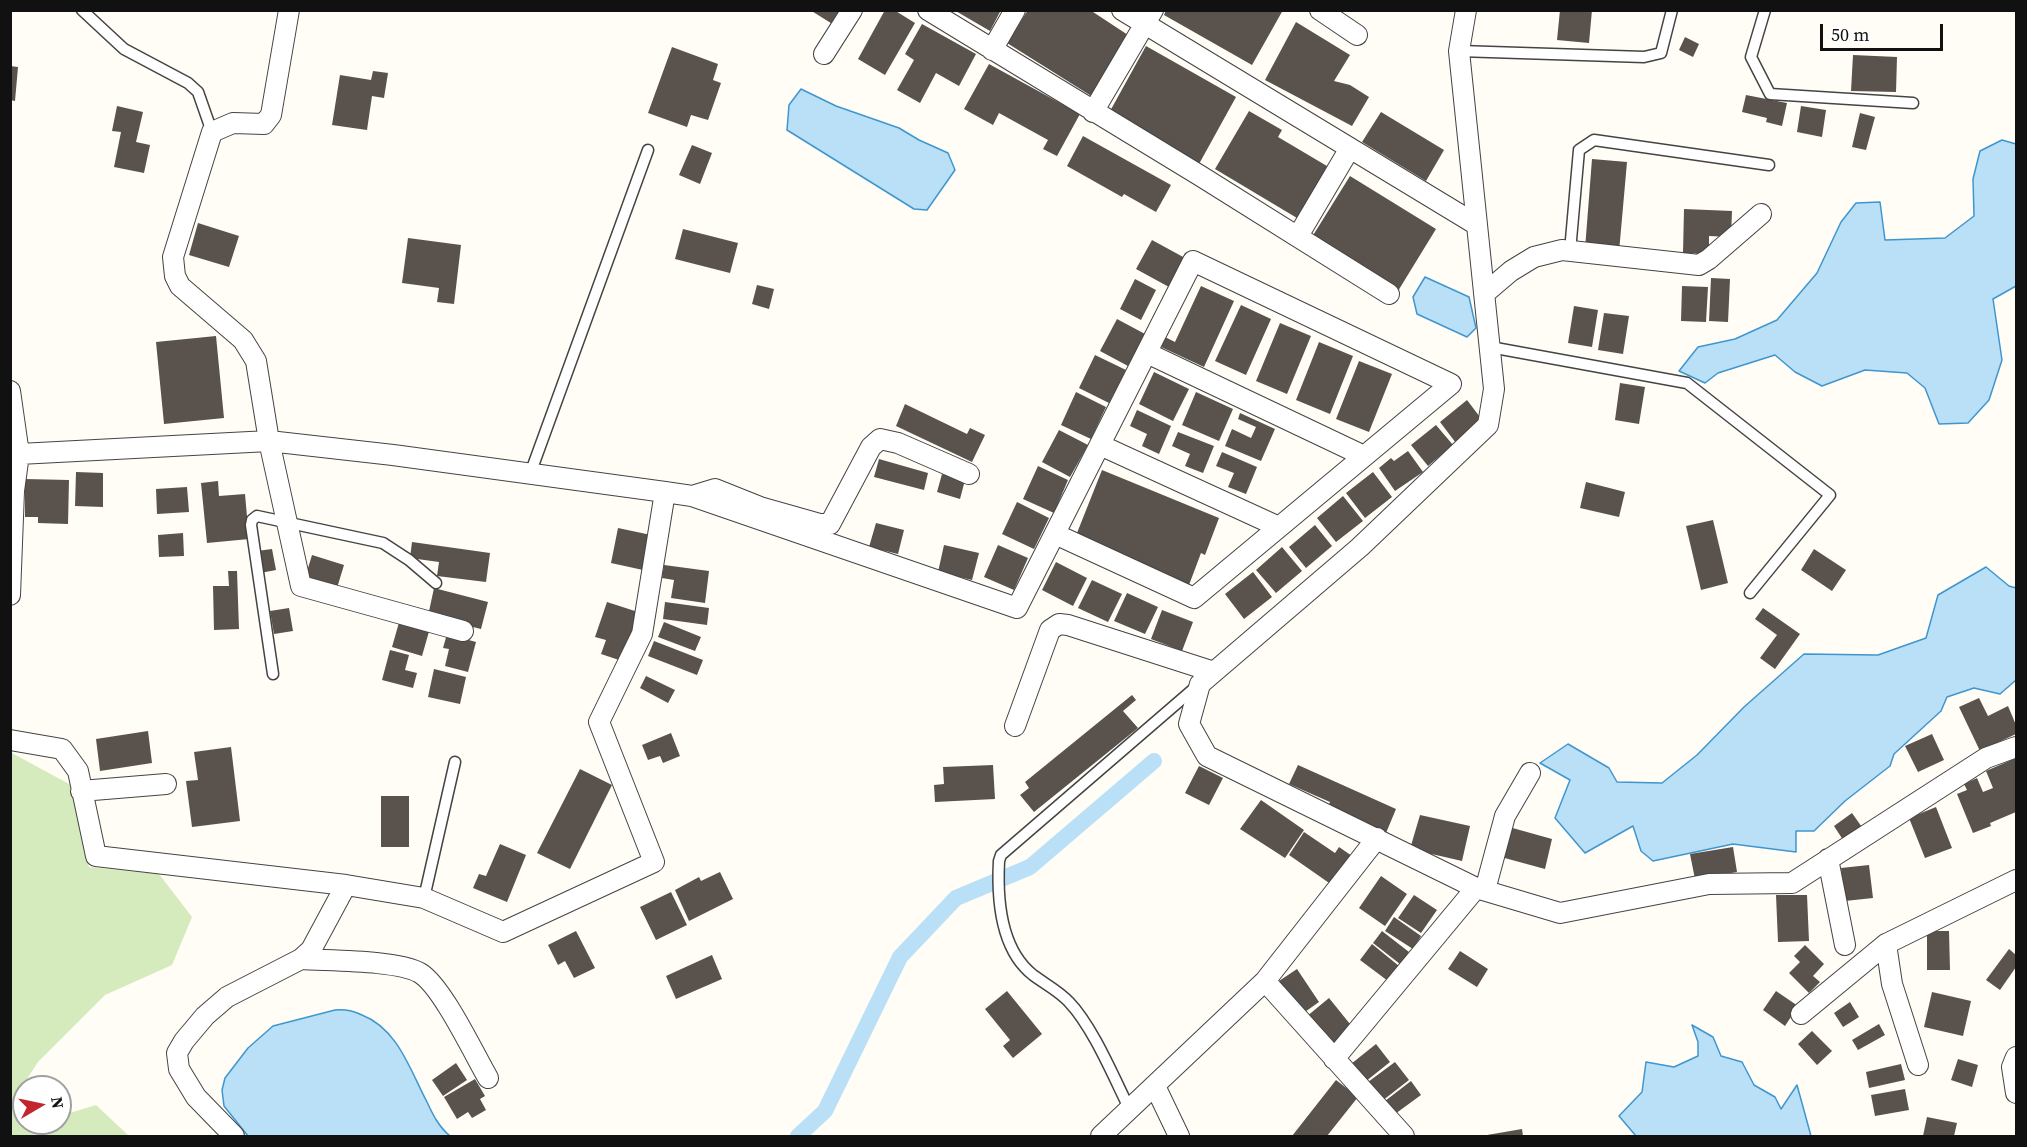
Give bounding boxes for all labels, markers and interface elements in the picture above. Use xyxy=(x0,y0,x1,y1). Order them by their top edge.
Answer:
scale bar xyxy=(1823,12,1946,50)
text: 50 m xyxy=(1831,22,1869,47)
north arrow xyxy=(12,1075,72,1135)
text: N xyxy=(46,1095,70,1110)

